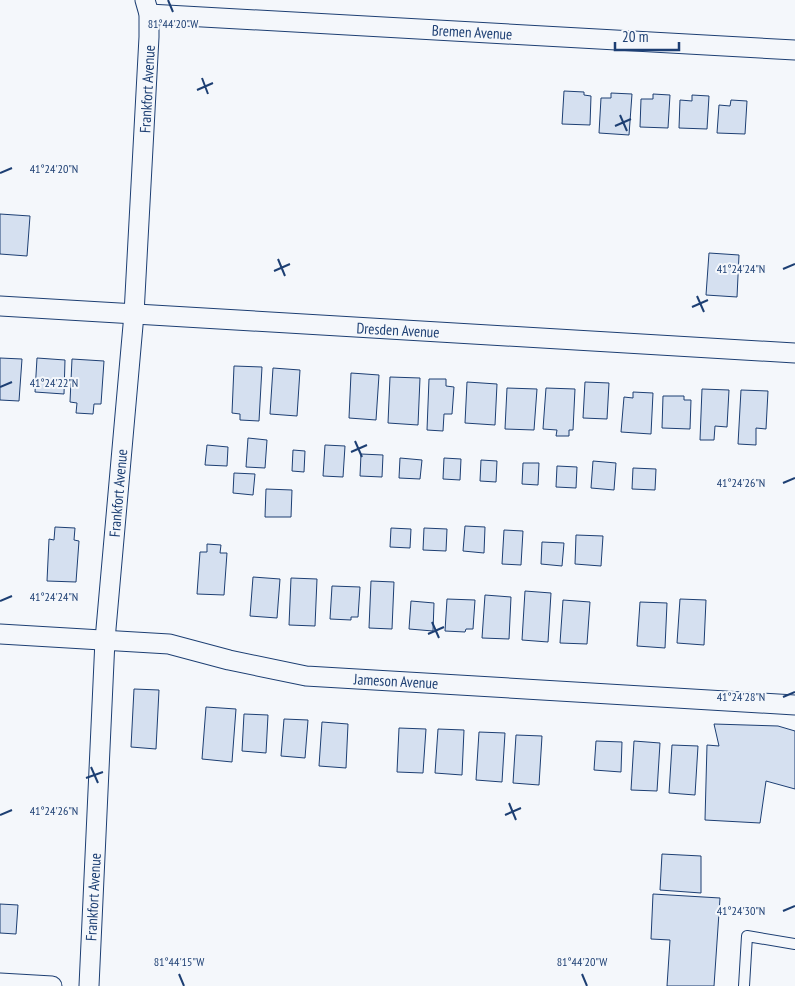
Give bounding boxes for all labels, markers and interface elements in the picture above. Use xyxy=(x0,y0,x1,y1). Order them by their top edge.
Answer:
text: 81°44'20"W xyxy=(148,16,198,31)
street label: Bremen Avenue xyxy=(431,20,513,44)
scale bar xyxy=(615,20,679,52)
text: 20 m xyxy=(622,27,648,46)
street label: Frankfort Avenue xyxy=(135,44,159,134)
text: 41°24'20"N xyxy=(30,161,78,176)
text: 41°24'24"N xyxy=(717,261,765,276)
street label: Dresden Avenue xyxy=(356,318,440,342)
text: 41°24'22"N xyxy=(30,375,78,390)
street label: Frankfort Avenue xyxy=(105,448,131,538)
text: 41°24'26"N xyxy=(717,475,765,490)
text: 41°24'24"N xyxy=(30,589,78,604)
street label: Jameson Avenue xyxy=(352,669,439,693)
text: 41°24'28"N xyxy=(717,689,765,704)
text: 41°24'26"N xyxy=(30,803,78,818)
street label: Frankfort Avenue xyxy=(81,852,105,942)
text: 41°24'30"N xyxy=(717,903,765,918)
text: 81°44'15"W xyxy=(154,954,204,969)
text: 81°44'20"W xyxy=(557,954,607,969)

